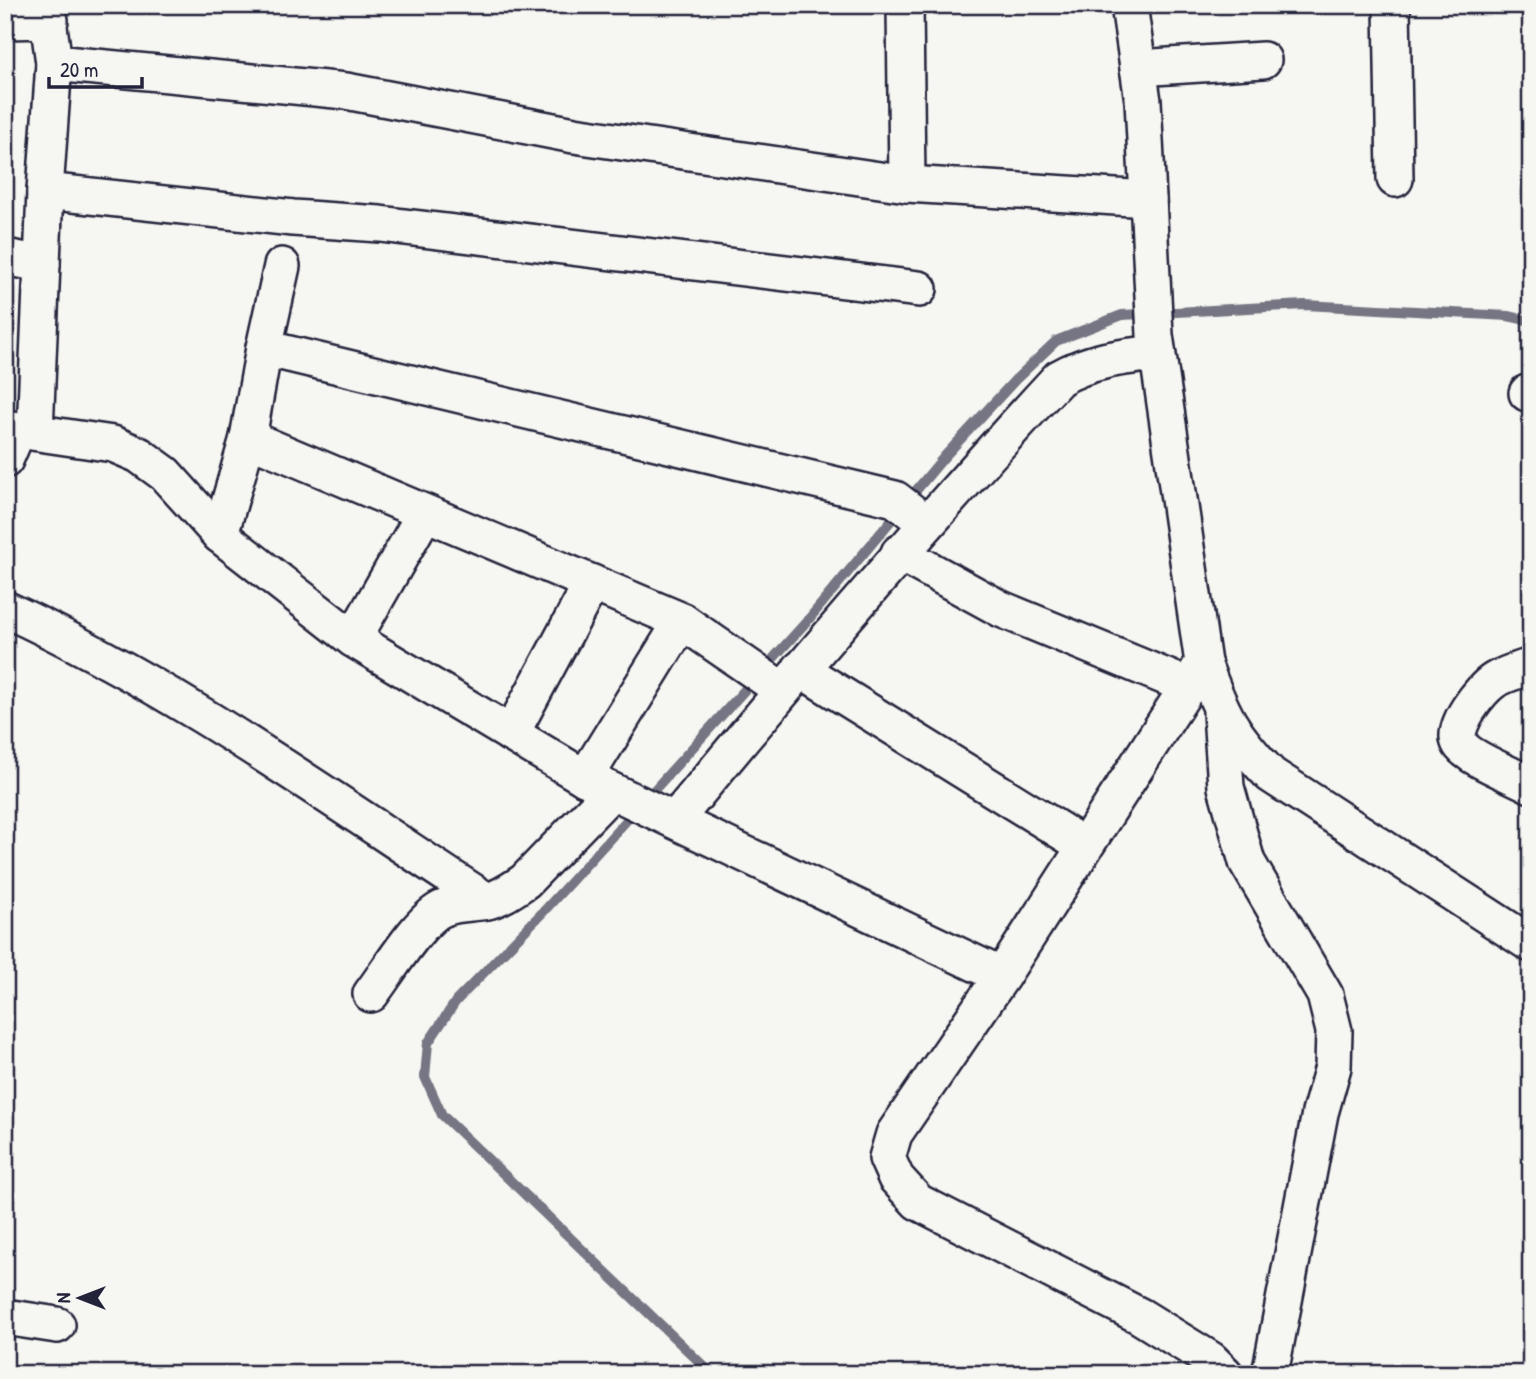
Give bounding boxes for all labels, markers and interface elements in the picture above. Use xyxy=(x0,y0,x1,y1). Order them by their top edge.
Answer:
scale bar xyxy=(49,46,142,90)
text: 20 m xyxy=(60,55,98,84)
north arrow xyxy=(46,1264,116,1334)
text: N xyxy=(50,1293,76,1303)

